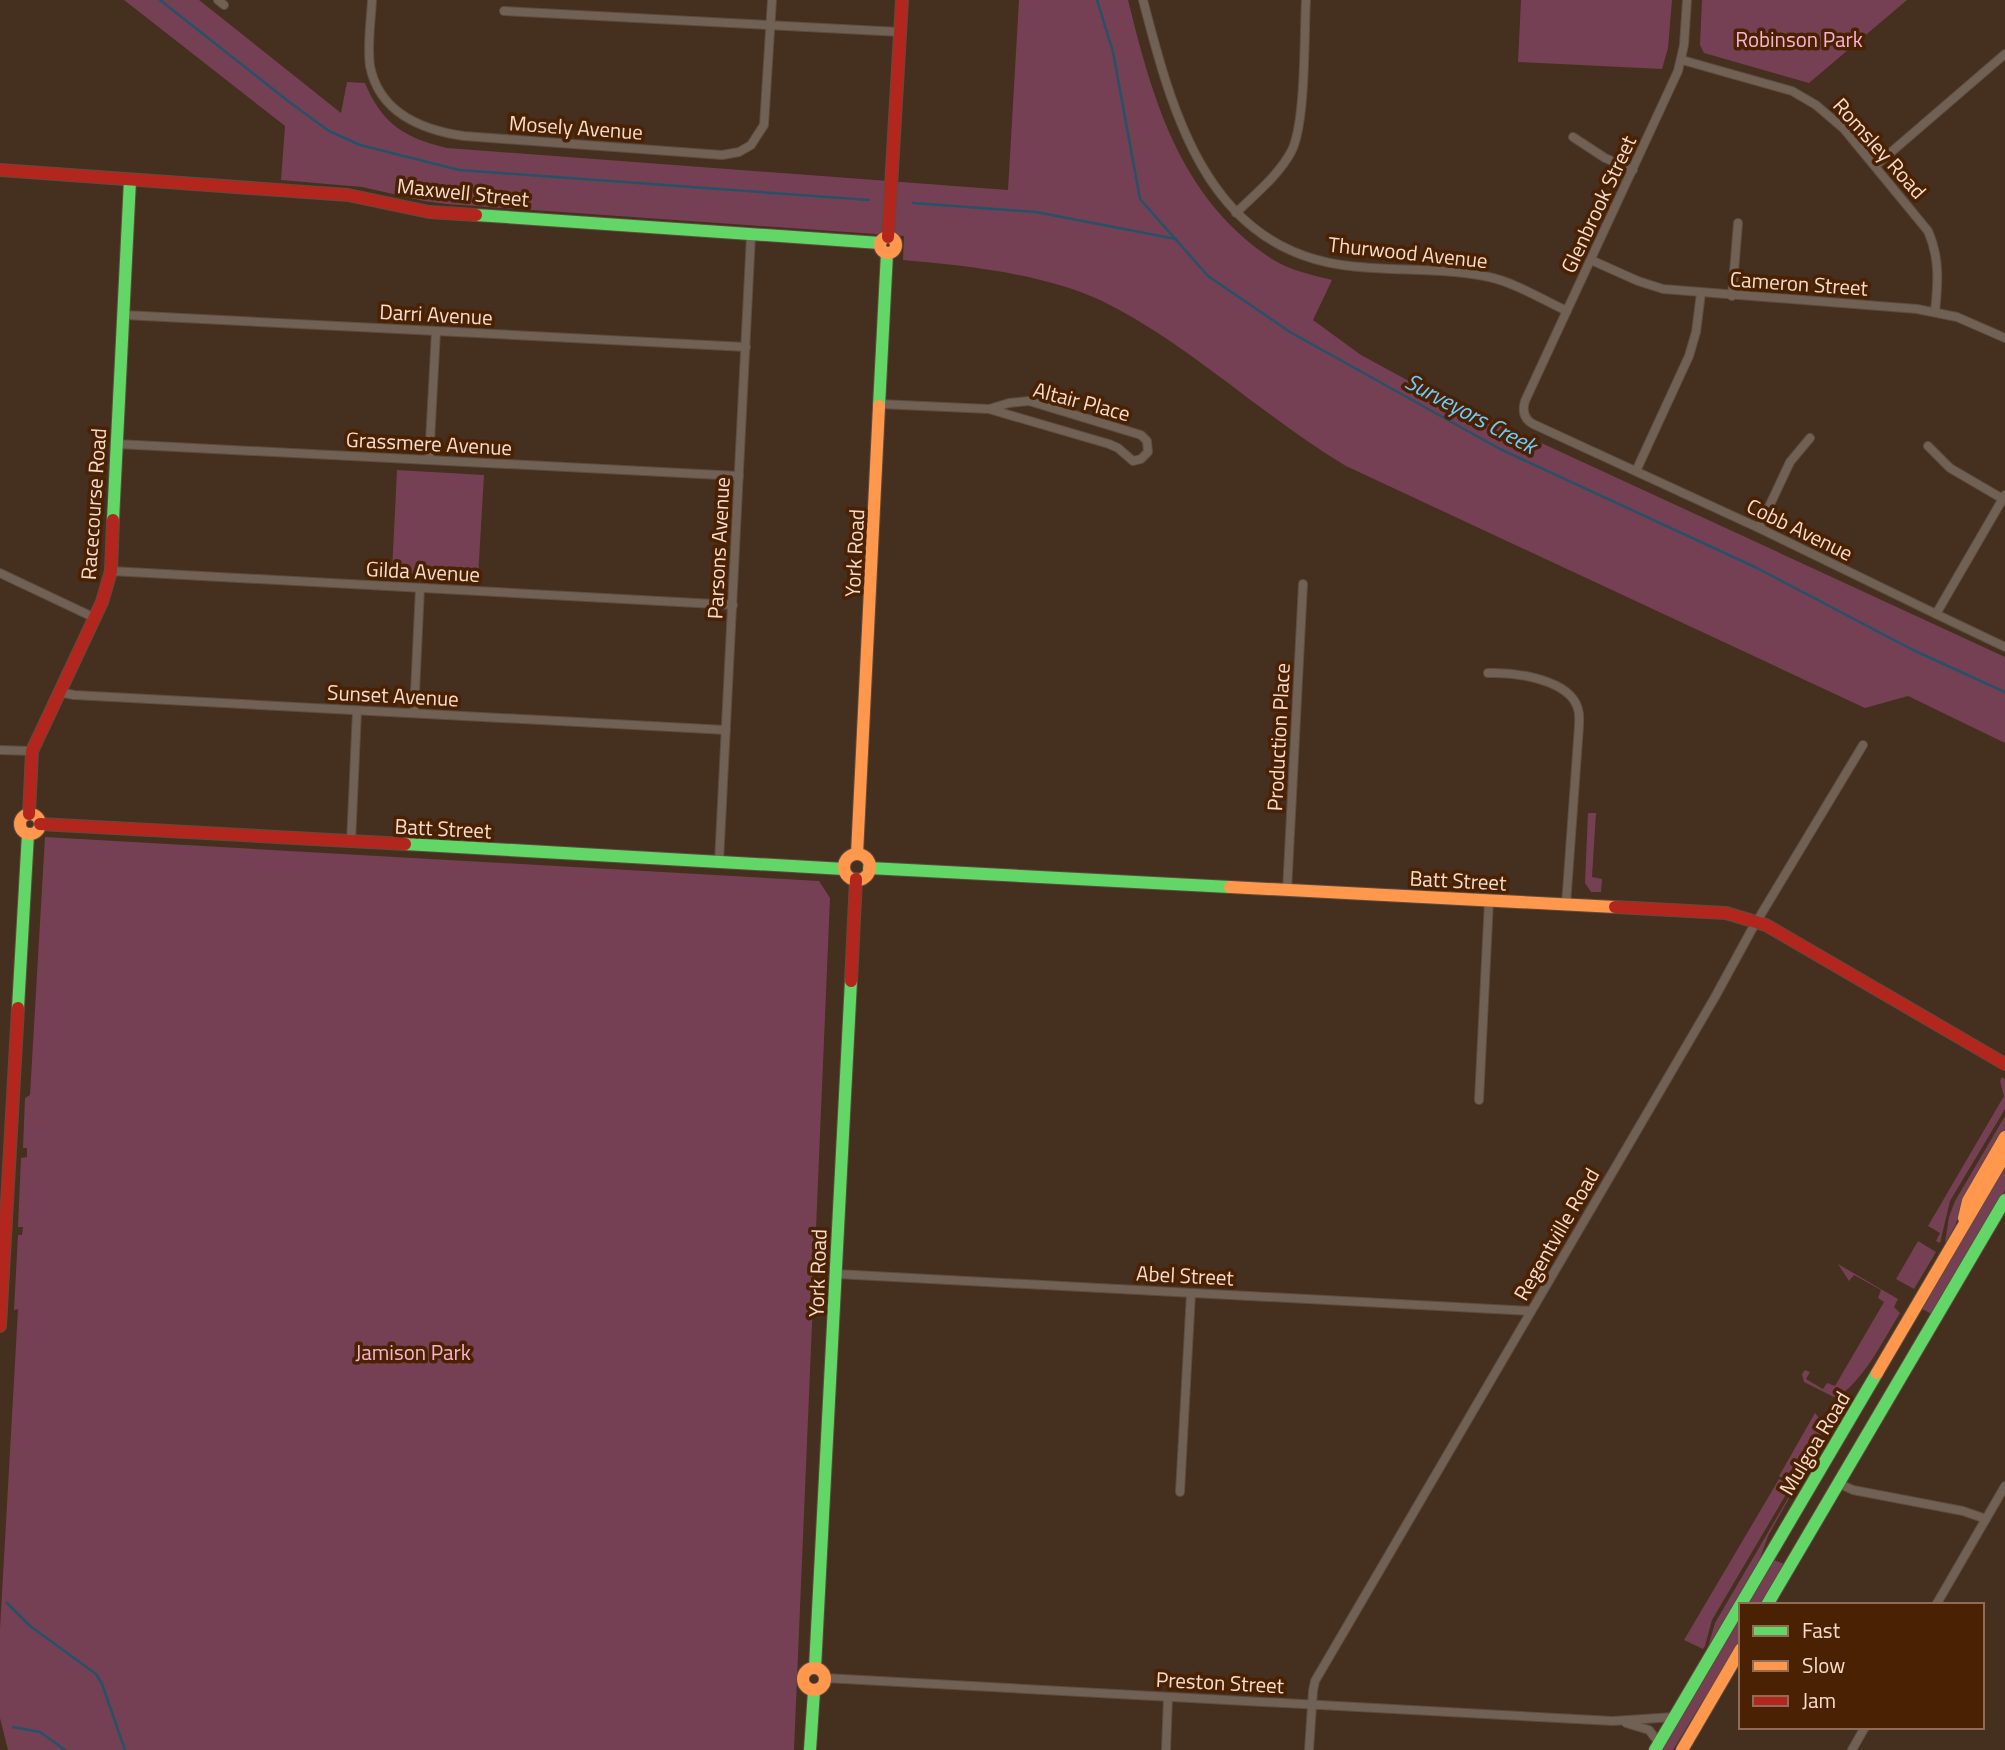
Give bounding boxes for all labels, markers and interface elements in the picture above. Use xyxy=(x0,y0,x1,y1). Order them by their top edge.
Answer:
park label: Robinson Park xyxy=(1735,23,1863,55)
street label: Romsley Road xyxy=(1826,90,1934,206)
street label: Mosely Avenue xyxy=(508,106,644,148)
street label: Glenbrook Street xyxy=(1552,129,1644,278)
street label: Maxwell Street xyxy=(395,169,531,215)
street label: Thurwood Avenue xyxy=(1327,228,1489,276)
street label: Cameron Street xyxy=(1729,262,1870,304)
street label: Darri Avenue xyxy=(378,295,494,333)
water label: Surveyors Creek xyxy=(1399,364,1545,464)
street label: Altair Place xyxy=(1030,373,1134,429)
street label: Grassmere Avenue xyxy=(345,423,513,463)
street label: Racecourse Road xyxy=(72,427,114,581)
street label: Parsons Avenue xyxy=(698,476,738,620)
street label: Cobb Avenue xyxy=(1741,489,1859,569)
street label: York Road xyxy=(836,508,872,598)
street label: Gilda Avenue xyxy=(365,552,481,590)
street label: Production Place xyxy=(1258,662,1298,812)
street label: Sunset Avenue xyxy=(326,676,460,714)
street label: Batt Street xyxy=(394,809,493,847)
street label: Batt Street xyxy=(1409,861,1508,899)
street label: Regentville Road xyxy=(1505,1162,1607,1306)
street label: York Road xyxy=(799,1228,835,1318)
street label: Abel Street xyxy=(1135,1256,1235,1294)
park label: Jamison Park xyxy=(355,1336,471,1368)
street label: Mulgoa Road xyxy=(1770,1385,1858,1501)
legend xyxy=(1739,1603,1984,1729)
text: Fast xyxy=(1802,1614,1841,1646)
text: Slow xyxy=(1802,1649,1845,1681)
street label: Preston Street xyxy=(1155,1663,1286,1701)
text: Jam xyxy=(1802,1684,1836,1716)

